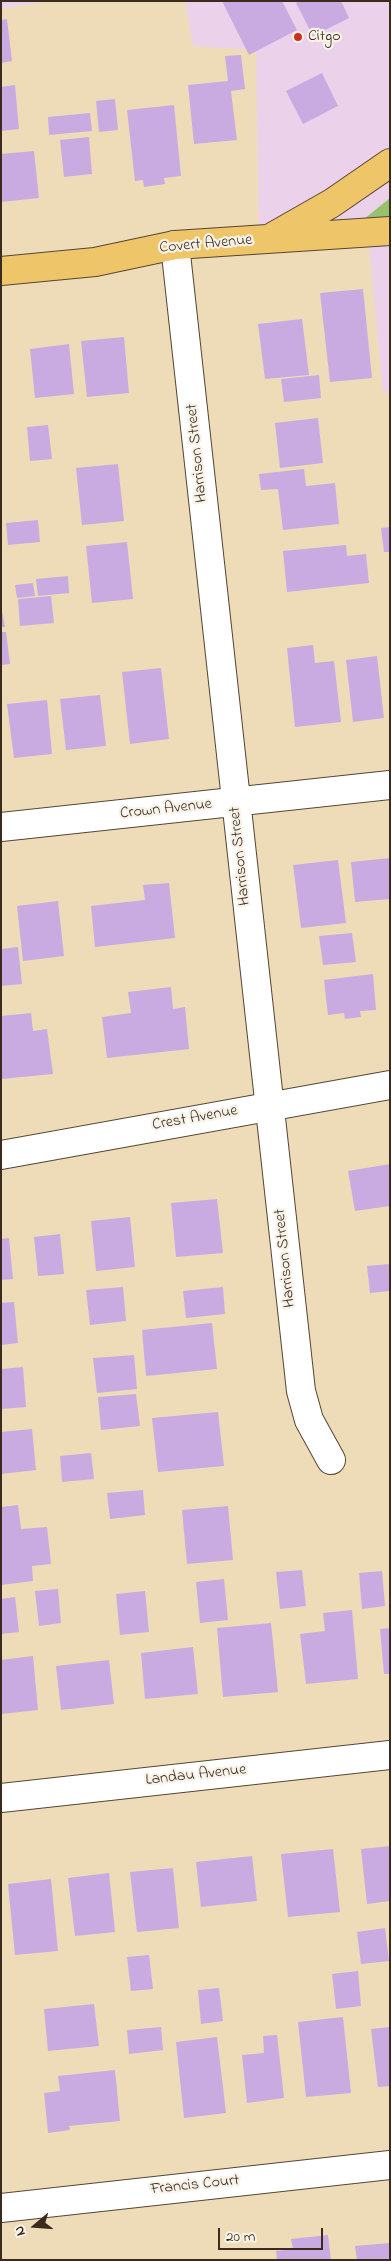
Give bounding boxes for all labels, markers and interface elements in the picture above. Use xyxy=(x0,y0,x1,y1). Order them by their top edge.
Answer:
place label: Citgo xyxy=(308,27,341,47)
marker: Citgo xyxy=(292,31,304,43)
street label: Covert Avenue xyxy=(159,231,253,259)
street label: Harrison Street xyxy=(183,403,213,503)
street label: Crown Avenue xyxy=(119,796,213,824)
street label: Harrison Street xyxy=(226,806,256,906)
street label: Crest Avenue xyxy=(151,1102,239,1136)
street label: Harrison Street xyxy=(271,1208,301,1308)
street label: Landau Avenue xyxy=(145,1761,247,1791)
street label: Francis Court xyxy=(150,2172,240,2200)
north arrow xyxy=(10,2201,60,2251)
scale bar xyxy=(221,2218,326,2250)
text: N xyxy=(9,2223,32,2239)
text: 20 m xyxy=(226,2226,255,2248)

